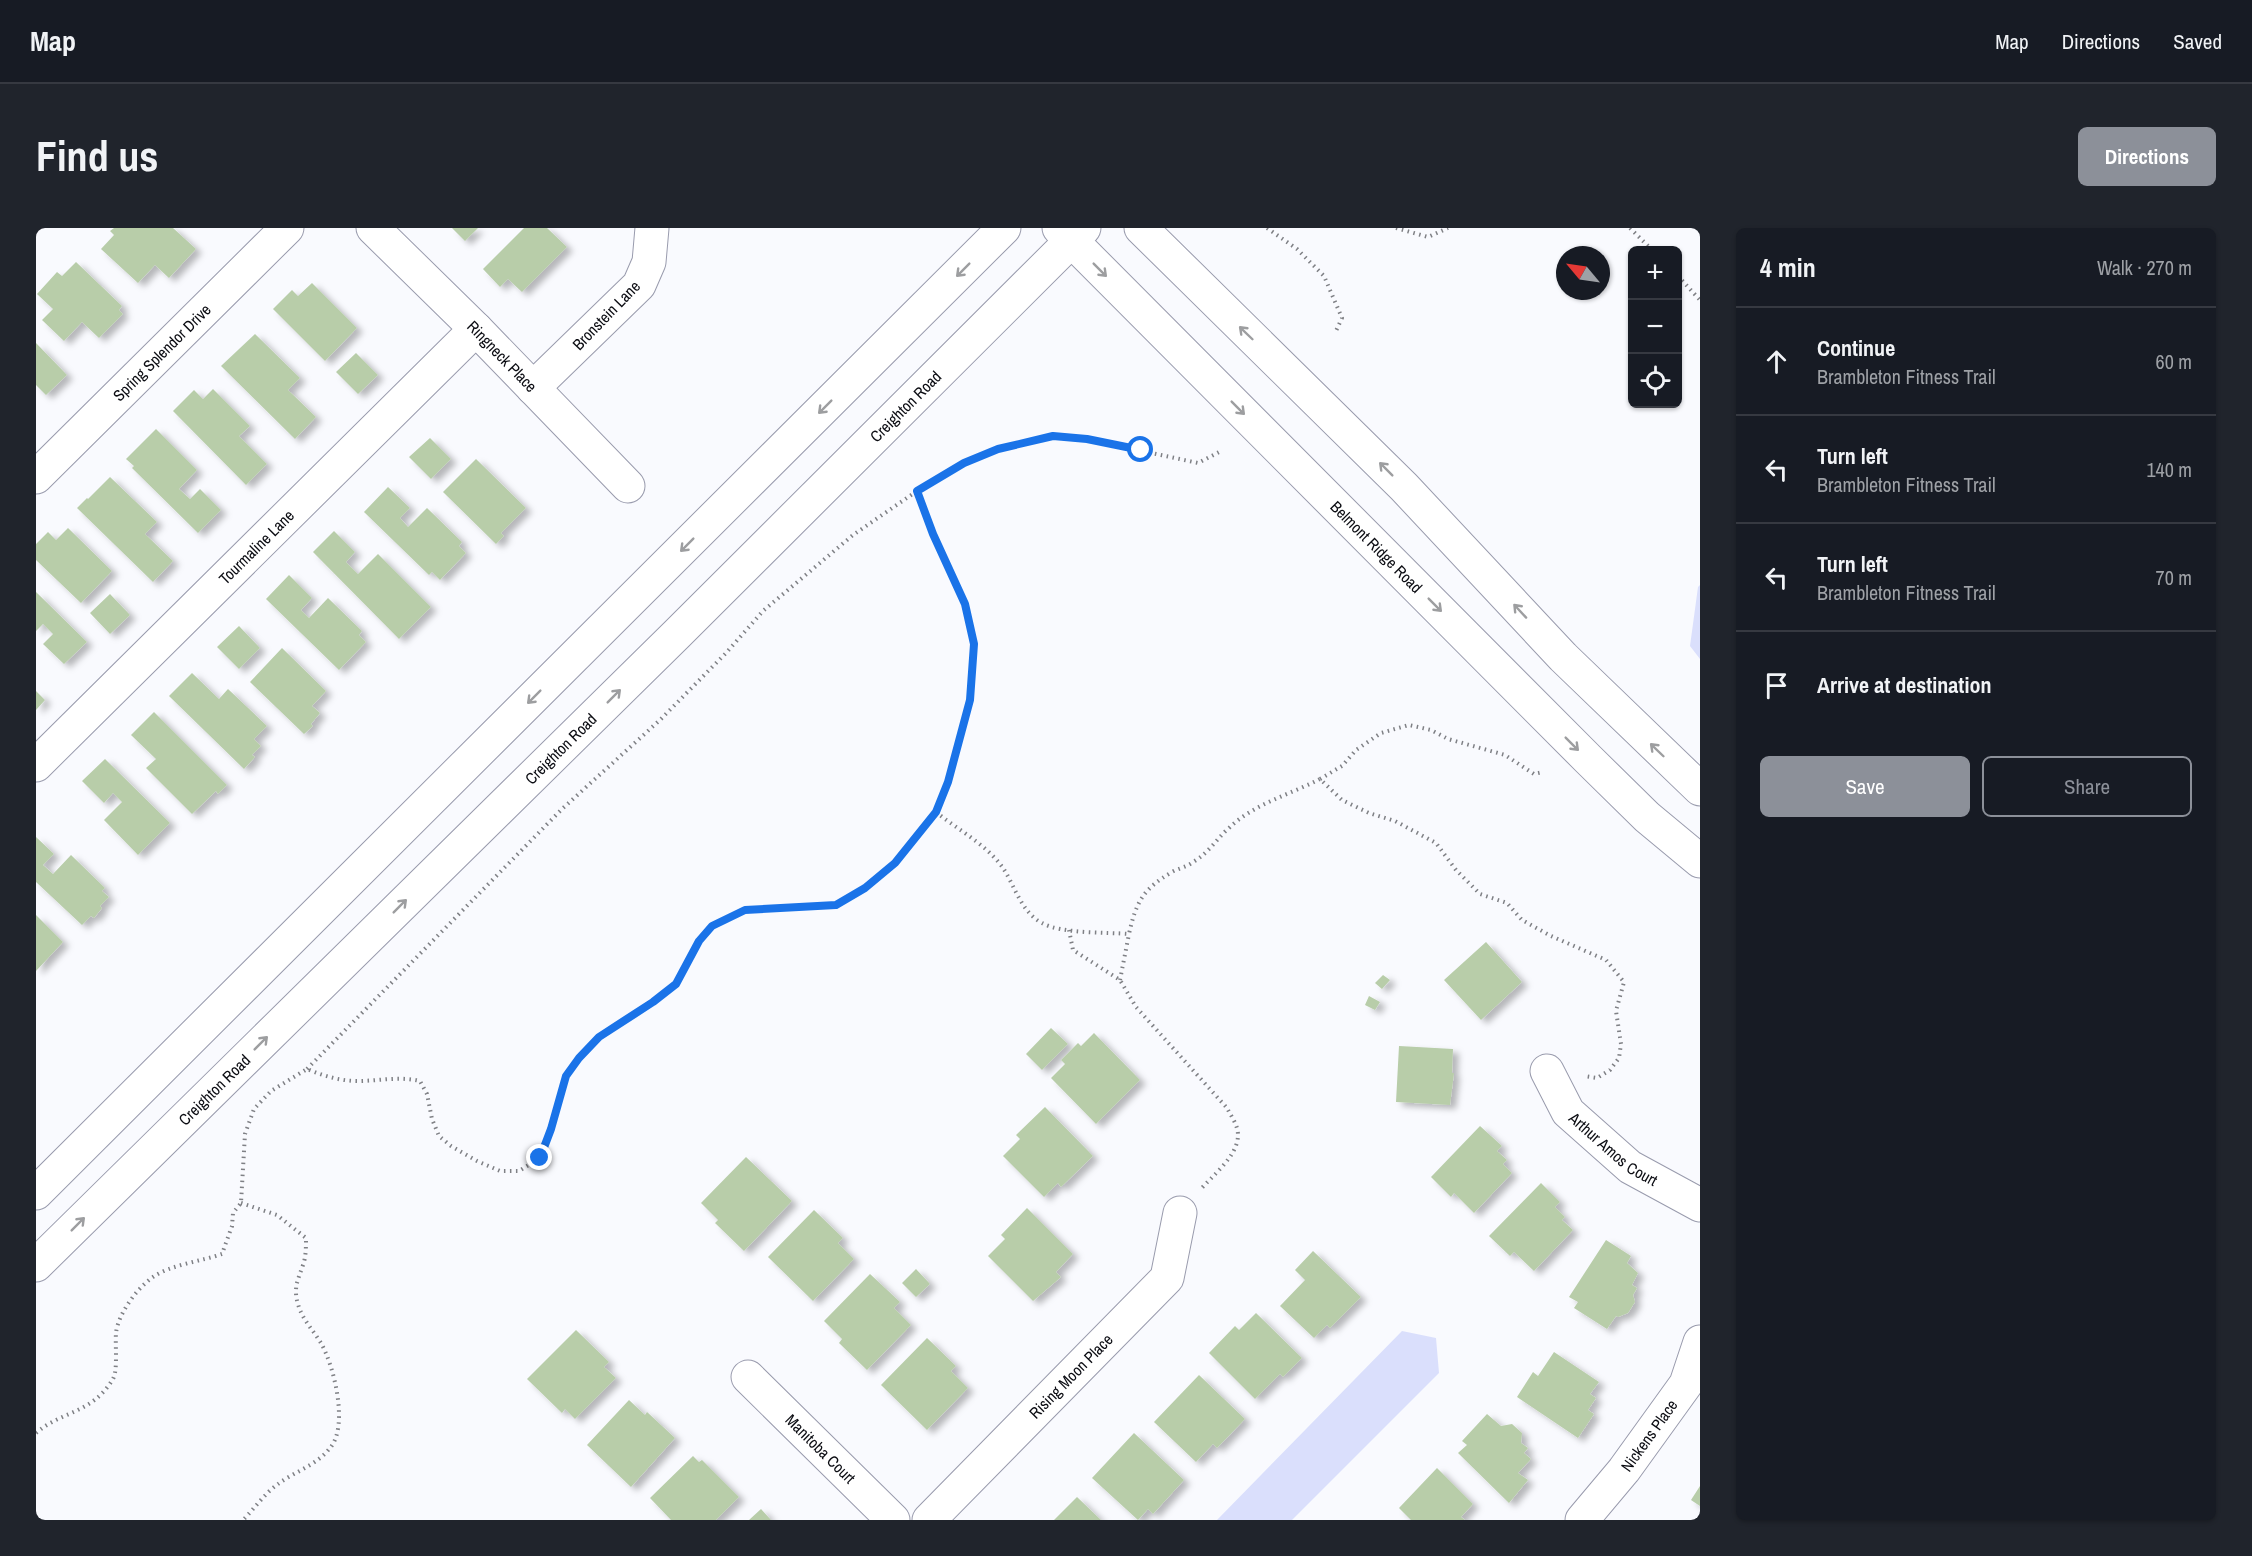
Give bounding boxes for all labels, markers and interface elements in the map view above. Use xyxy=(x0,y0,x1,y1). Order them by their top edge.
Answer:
text: Map xyxy=(30,22,76,60)
text: Map xyxy=(1995,27,2029,56)
text: Directions xyxy=(2062,27,2140,56)
text: Saved xyxy=(2173,27,2222,56)
button: Directions xyxy=(2078,127,2216,186)
text: Find us xyxy=(36,128,158,184)
north arrow xyxy=(1556,246,1610,300)
map controls xyxy=(1628,246,1682,408)
button: + xyxy=(1628,246,1682,300)
text: 4 min xyxy=(1760,250,1816,285)
text: Walk · 270 m xyxy=(2097,254,2192,281)
one-way arrow xyxy=(956,262,971,277)
one-way arrow xyxy=(1093,262,1108,277)
street label: Bronstein Lane xyxy=(567,275,645,355)
street label: Spring Splendor Drive xyxy=(108,299,216,406)
button: − xyxy=(1628,300,1682,354)
street label: Ringneck Place xyxy=(462,315,542,397)
one-way arrow xyxy=(1239,326,1254,341)
text: Continue xyxy=(1817,333,1895,363)
icon: ahead xyxy=(1760,345,1793,378)
text: 60 m xyxy=(2156,348,2192,375)
button: locate xyxy=(1628,354,1682,408)
text: Brambleton Fitness Trail xyxy=(1817,363,1996,390)
street label: Creighton Road xyxy=(865,366,946,447)
one-way arrow xyxy=(818,400,832,415)
one-way arrow xyxy=(1230,400,1245,415)
route start xyxy=(1127,436,1153,462)
text: Turn left xyxy=(1817,441,1888,471)
icon: left xyxy=(1760,453,1793,486)
text: 140 m xyxy=(2146,456,2192,483)
one-way arrow xyxy=(1378,462,1393,477)
text: Brambleton Fitness Trail xyxy=(1817,471,1996,498)
street label: Belmont Ridge Road xyxy=(1326,496,1427,598)
street label: Tourmaline Lane xyxy=(214,505,299,589)
one-way arrow xyxy=(679,537,694,552)
text: Turn left xyxy=(1817,549,1888,579)
icon: left xyxy=(1760,561,1793,594)
text: 70 m xyxy=(2156,564,2192,591)
text: Brambleton Fitness Trail xyxy=(1817,579,1996,606)
one-way arrow xyxy=(1427,598,1442,613)
one-way arrow xyxy=(1513,603,1527,618)
icon: arrive xyxy=(1760,669,1793,702)
text: Arrive at destination xyxy=(1817,670,1991,700)
one-way arrow xyxy=(607,689,622,703)
one-way arrow xyxy=(526,690,541,705)
street label: Creighton Road xyxy=(520,708,601,789)
one-way arrow xyxy=(1565,736,1580,751)
one-way arrow xyxy=(1650,743,1665,757)
button: Save xyxy=(1760,756,1970,817)
button: Share xyxy=(1982,756,2192,817)
one-way arrow xyxy=(393,899,408,914)
one-way arrow xyxy=(254,1036,269,1051)
street label: Creighton Road xyxy=(173,1049,255,1130)
street label: Arthur Amos Court xyxy=(1564,1106,1662,1191)
route end xyxy=(526,1144,552,1170)
one-way arrow xyxy=(70,1217,85,1232)
street label: Rising Moon Place xyxy=(1024,1329,1117,1423)
street label: Nickens Place xyxy=(1616,1395,1682,1476)
street label: Manitoba Court xyxy=(781,1409,861,1488)

